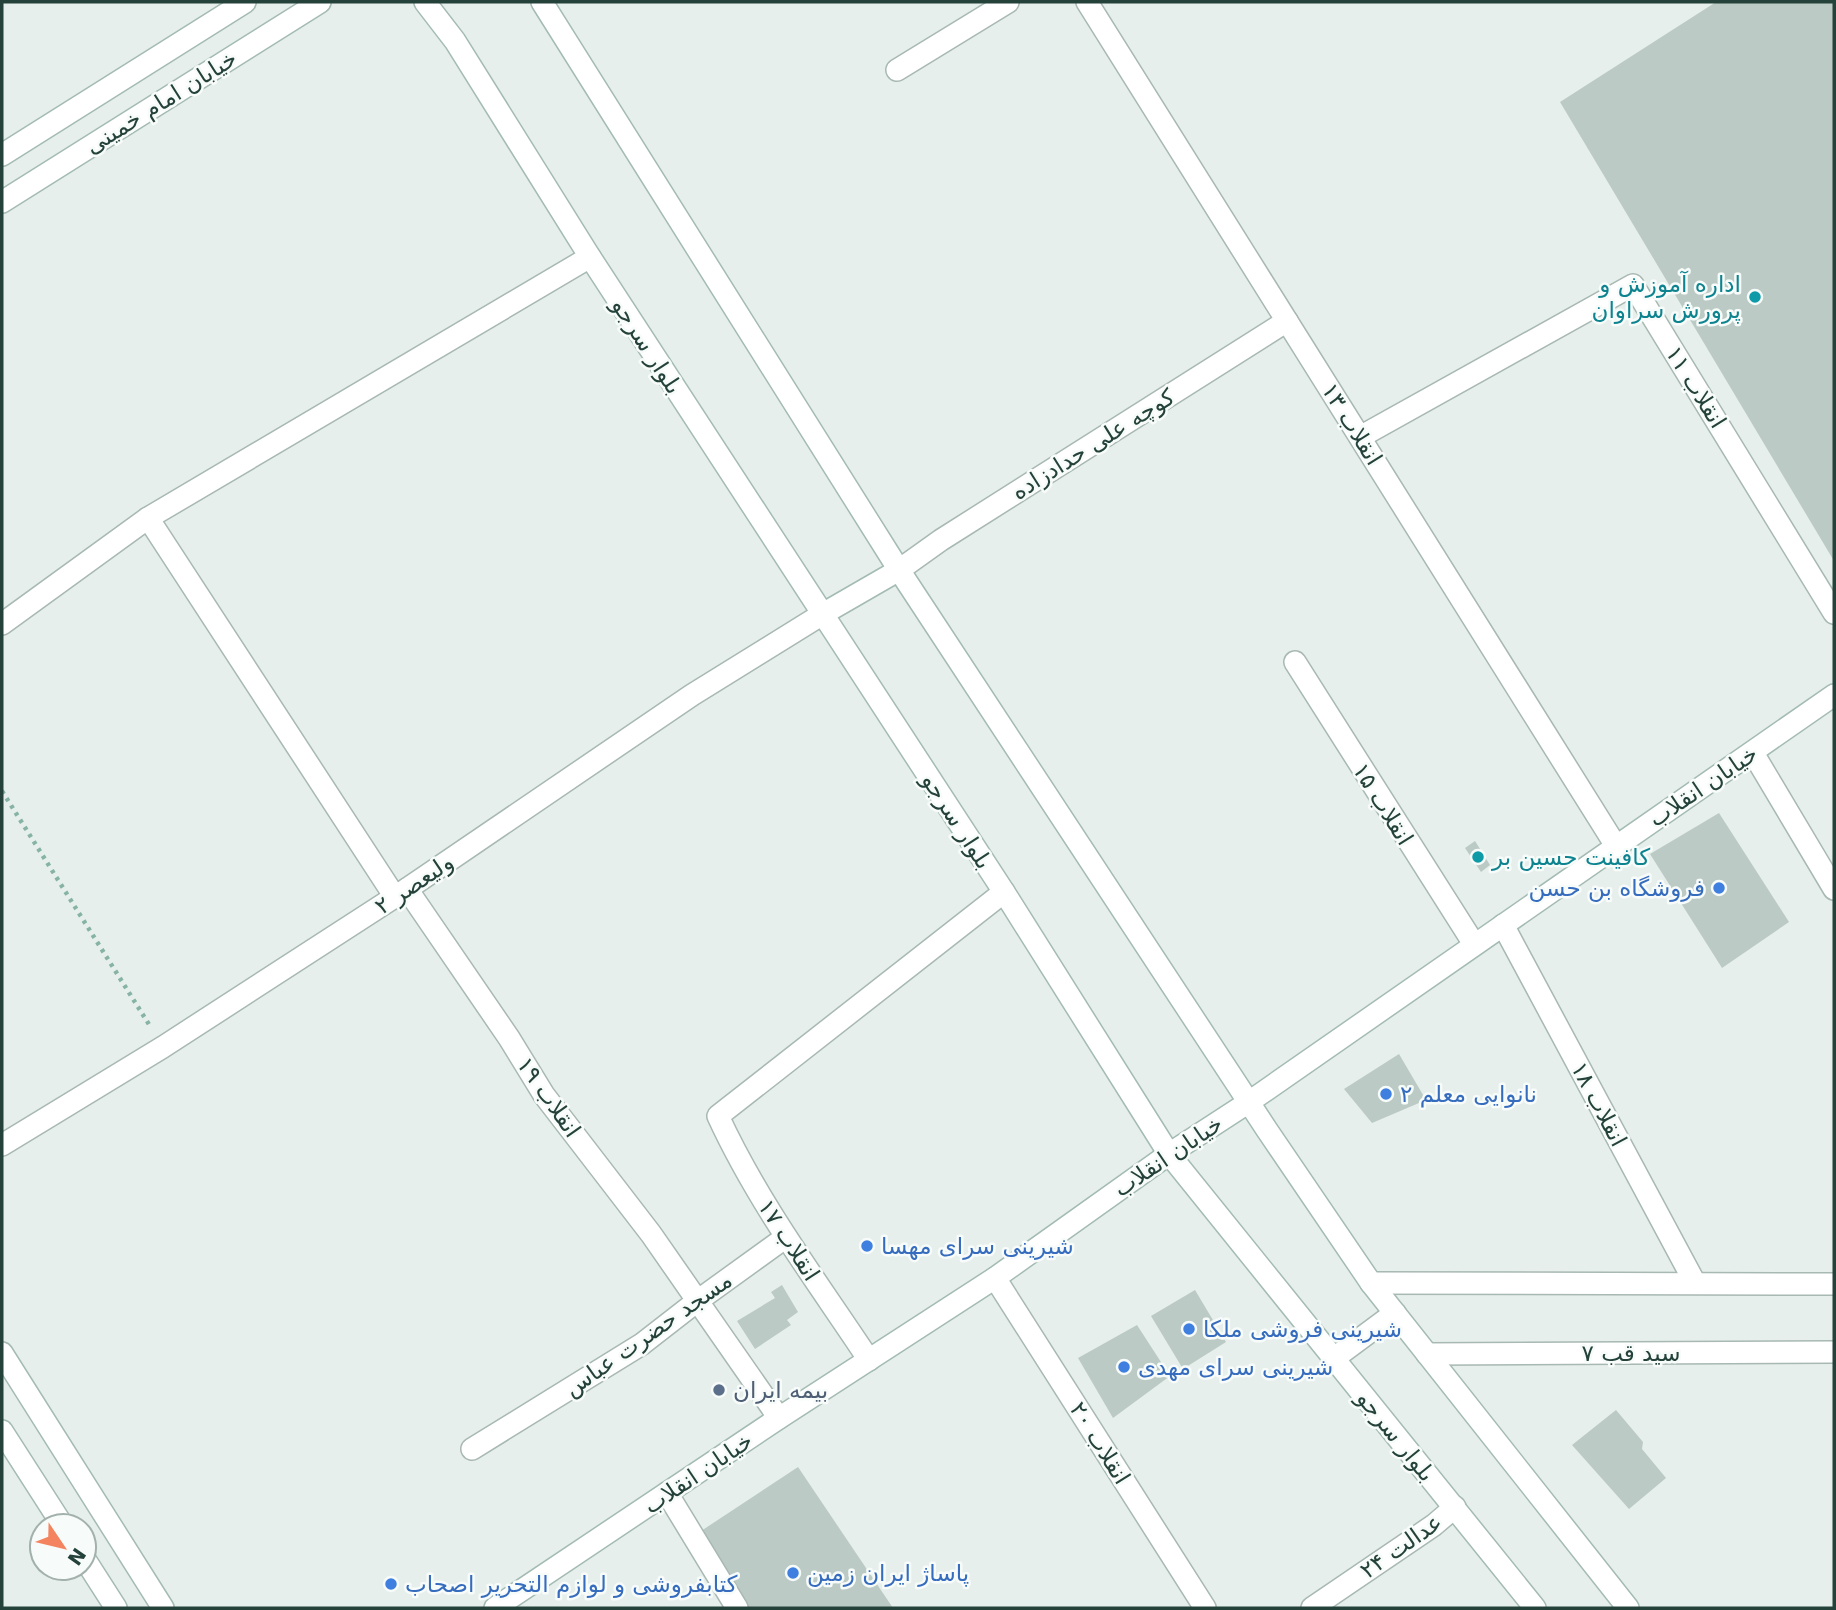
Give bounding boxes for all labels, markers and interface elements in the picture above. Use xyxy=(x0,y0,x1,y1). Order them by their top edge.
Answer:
street label: خیابان امام خمینی xyxy=(80,45,242,160)
place label: اداره آموزش و پرورش سراوان xyxy=(1592,270,1741,324)
marker: اداره آموزش و پرورش سراوان xyxy=(1747,289,1763,305)
street label: بلوار سرجو xyxy=(605,292,688,399)
street label: انقلاب ۱۱ xyxy=(1661,341,1731,433)
street label: انقلاب ۱۳ xyxy=(1317,378,1387,470)
street label: کوچه علی حدادزاده xyxy=(1007,383,1180,505)
street label: خیابان انقلاب xyxy=(1644,740,1762,832)
street label: انقلاب ۱۵ xyxy=(1348,758,1418,850)
street label: بلوار سرجو xyxy=(915,767,998,874)
place label: کافینت حسین بر xyxy=(1491,844,1650,871)
street label: ولیعصر ۲ xyxy=(370,848,459,920)
marker: کافینت حسین بر xyxy=(1470,849,1486,865)
place label: فروشگاه بن حسن xyxy=(1528,875,1705,902)
marker: فروشگاه بن حسن xyxy=(1711,880,1727,896)
street label: انقلاب ۱۹ xyxy=(512,1052,586,1142)
street label: انقلاب ۱۸ xyxy=(1566,1057,1632,1151)
place label: نانوایی معلم ۲ xyxy=(1400,1081,1537,1108)
marker: نانوایی معلم ۲ xyxy=(1378,1086,1394,1102)
street label: خیابان انقلاب xyxy=(1109,1110,1227,1202)
street label: انقلاب ۱۷ xyxy=(753,1194,825,1286)
place label: شیرینی سرای مهسا xyxy=(881,1233,1074,1260)
marker: شیرینی سرای مهسا xyxy=(859,1238,875,1254)
street label: مسجد حضرت عباس xyxy=(559,1266,737,1402)
place label: شیرینی فروشی ملکا xyxy=(1203,1316,1402,1343)
marker: شیرینی فروشی ملکا xyxy=(1181,1321,1197,1337)
street label: سید قب ۷ xyxy=(1582,1340,1680,1366)
place label: شیرینی سرای مهدی xyxy=(1138,1354,1333,1381)
marker: شیرینی سرای مهدی xyxy=(1116,1359,1132,1375)
place label: بیمه ایران xyxy=(733,1377,828,1404)
marker: بیمه ایران xyxy=(711,1382,727,1398)
street label: بلوار سرجو xyxy=(1350,1385,1440,1487)
street label: انقلاب ۲۰ xyxy=(1065,1397,1135,1489)
street label: خیابان انقلاب xyxy=(639,1427,757,1519)
street label: عدالت ۲۴ xyxy=(1355,1508,1447,1584)
north arrow xyxy=(28,1512,98,1582)
text: N xyxy=(63,1544,90,1570)
place label: پاساژ ایران زمین xyxy=(807,1560,969,1587)
marker: پاساژ ایران زمین xyxy=(785,1565,801,1581)
place label: کتابفروشی و لوازم التحریر اصحاب xyxy=(405,1571,738,1598)
marker: کتابفروشی و لوازم التحریر اصحاب xyxy=(383,1576,399,1592)

